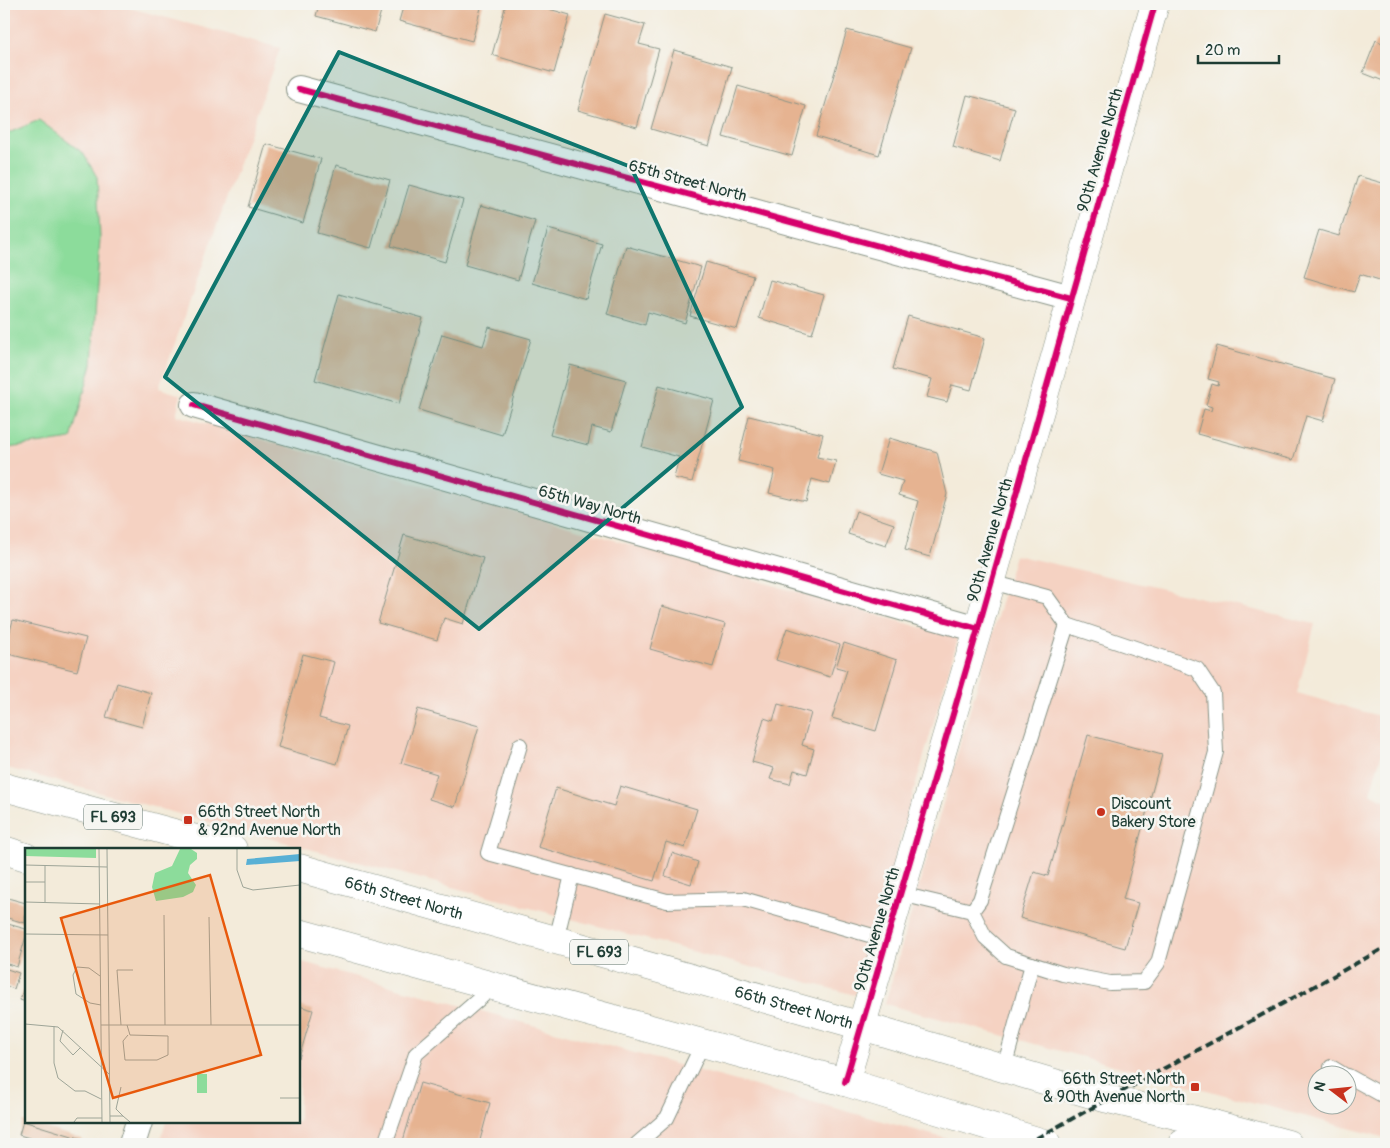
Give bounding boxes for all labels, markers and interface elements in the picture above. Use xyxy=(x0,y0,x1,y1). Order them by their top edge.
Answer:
scale bar xyxy=(1198,32,1279,64)
text: 20 m xyxy=(1205,41,1240,60)
street label: 90th Avenue North xyxy=(1073,86,1127,215)
street label: 65th Street North xyxy=(627,156,749,206)
street label: 90th Avenue North xyxy=(963,476,1017,605)
street label: 65th Way North xyxy=(536,481,643,529)
place label: Discount Bakery Store xyxy=(1111,794,1196,832)
place label: 66th Street North & 92nd Avenue North xyxy=(198,802,341,840)
road number: FL 693 xyxy=(84,804,142,830)
marker: Discount Bakery Store xyxy=(1095,806,1107,818)
marker: 66th Street North & 92nd Avenue North xyxy=(182,814,194,826)
inset map xyxy=(25,848,300,1123)
street label: 90th Avenue North xyxy=(850,865,904,994)
street label: 66th Street North xyxy=(342,872,465,925)
road number: FL 693 xyxy=(570,940,628,964)
street label: 66th Street North xyxy=(732,982,855,1034)
north arrow xyxy=(1308,1066,1358,1116)
place label: 66th Street North & 90th Avenue North xyxy=(1043,1069,1185,1107)
text: N xyxy=(1311,1080,1329,1093)
marker: 66th Street North & 90th Avenue North xyxy=(1189,1081,1201,1093)

